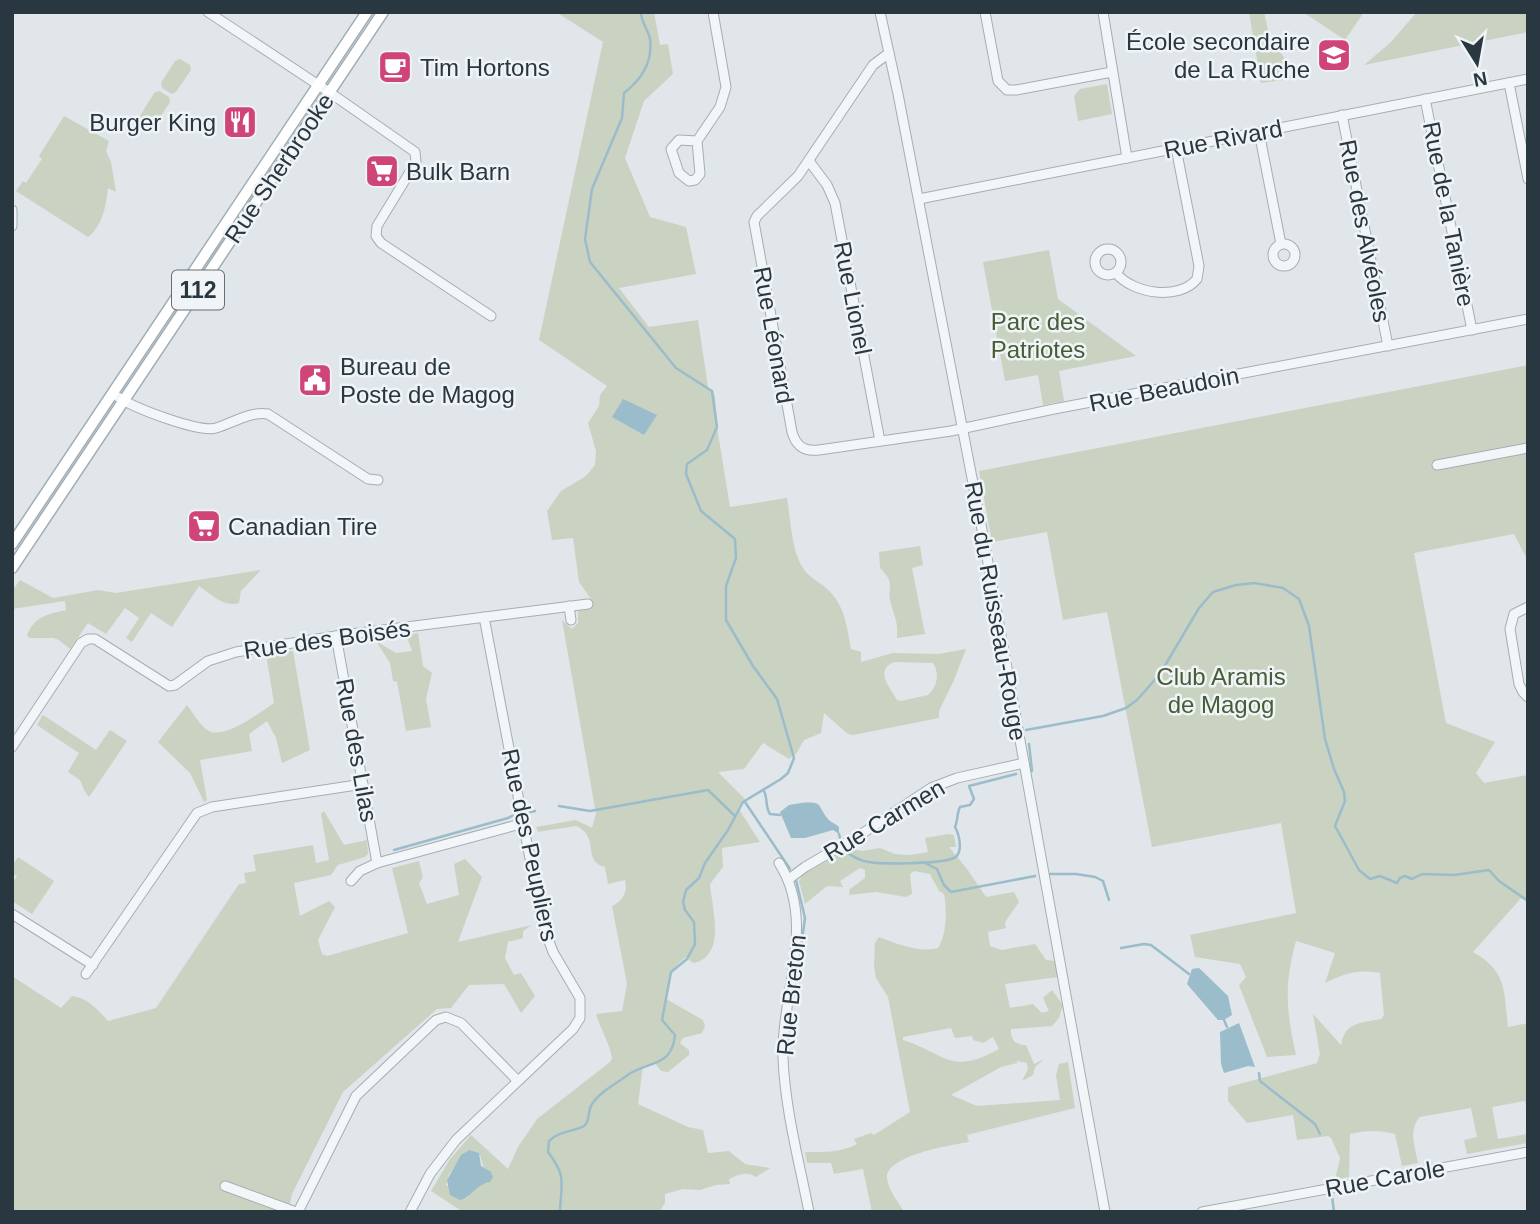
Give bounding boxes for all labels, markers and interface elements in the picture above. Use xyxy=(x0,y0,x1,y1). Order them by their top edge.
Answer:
place label: École secondaire de La Ruche xyxy=(1126,28,1310,83)
north arrow xyxy=(1442,28,1512,98)
school or university icon: École secondaire de La Ruche xyxy=(1315,36,1353,74)
cafe icon: Tim Hortons xyxy=(376,48,414,86)
place label: Tim Hortons xyxy=(420,54,550,81)
text: N xyxy=(1471,68,1489,91)
street label: Rue Sherbrooke xyxy=(219,88,339,248)
restaurant icon: Burger King xyxy=(221,103,259,141)
place label: Burger King xyxy=(89,109,216,136)
street label: Rue Rivard xyxy=(1162,114,1284,164)
street label: Rue de la Tanière xyxy=(1418,119,1480,309)
street label: Rue des Alvéoles xyxy=(1334,137,1396,325)
supermarket icon: Bulk Barn xyxy=(363,152,401,190)
place label: Bulk Barn xyxy=(406,158,510,185)
street label: Rue Lionel xyxy=(829,239,877,357)
street label: Rue Léonard xyxy=(749,264,799,406)
road number: 112 xyxy=(172,270,224,310)
park label: Parc des Patriotes xyxy=(991,308,1085,363)
place label: Bureau de Poste de Magog xyxy=(340,353,515,408)
public building icon: Bureau de Poste de Magog xyxy=(296,361,334,399)
street label: Rue Beaudoin xyxy=(1087,361,1241,417)
street label: Rue du Ruisseau-Rouge xyxy=(960,479,1032,743)
supermarket icon: Canadian Tire xyxy=(185,507,223,545)
place label: Canadian Tire xyxy=(228,513,377,540)
street label: Rue des Boisés xyxy=(242,614,412,664)
park label: Club Aramis de Magog xyxy=(1156,663,1286,718)
street label: Rue des Lilas xyxy=(331,676,383,824)
street label: Rue des Peupliers xyxy=(496,746,564,944)
street label: Rue Carmen xyxy=(819,773,949,867)
street label: Rue Breton xyxy=(771,933,811,1057)
street label: Rue Carole xyxy=(1323,1154,1447,1202)

